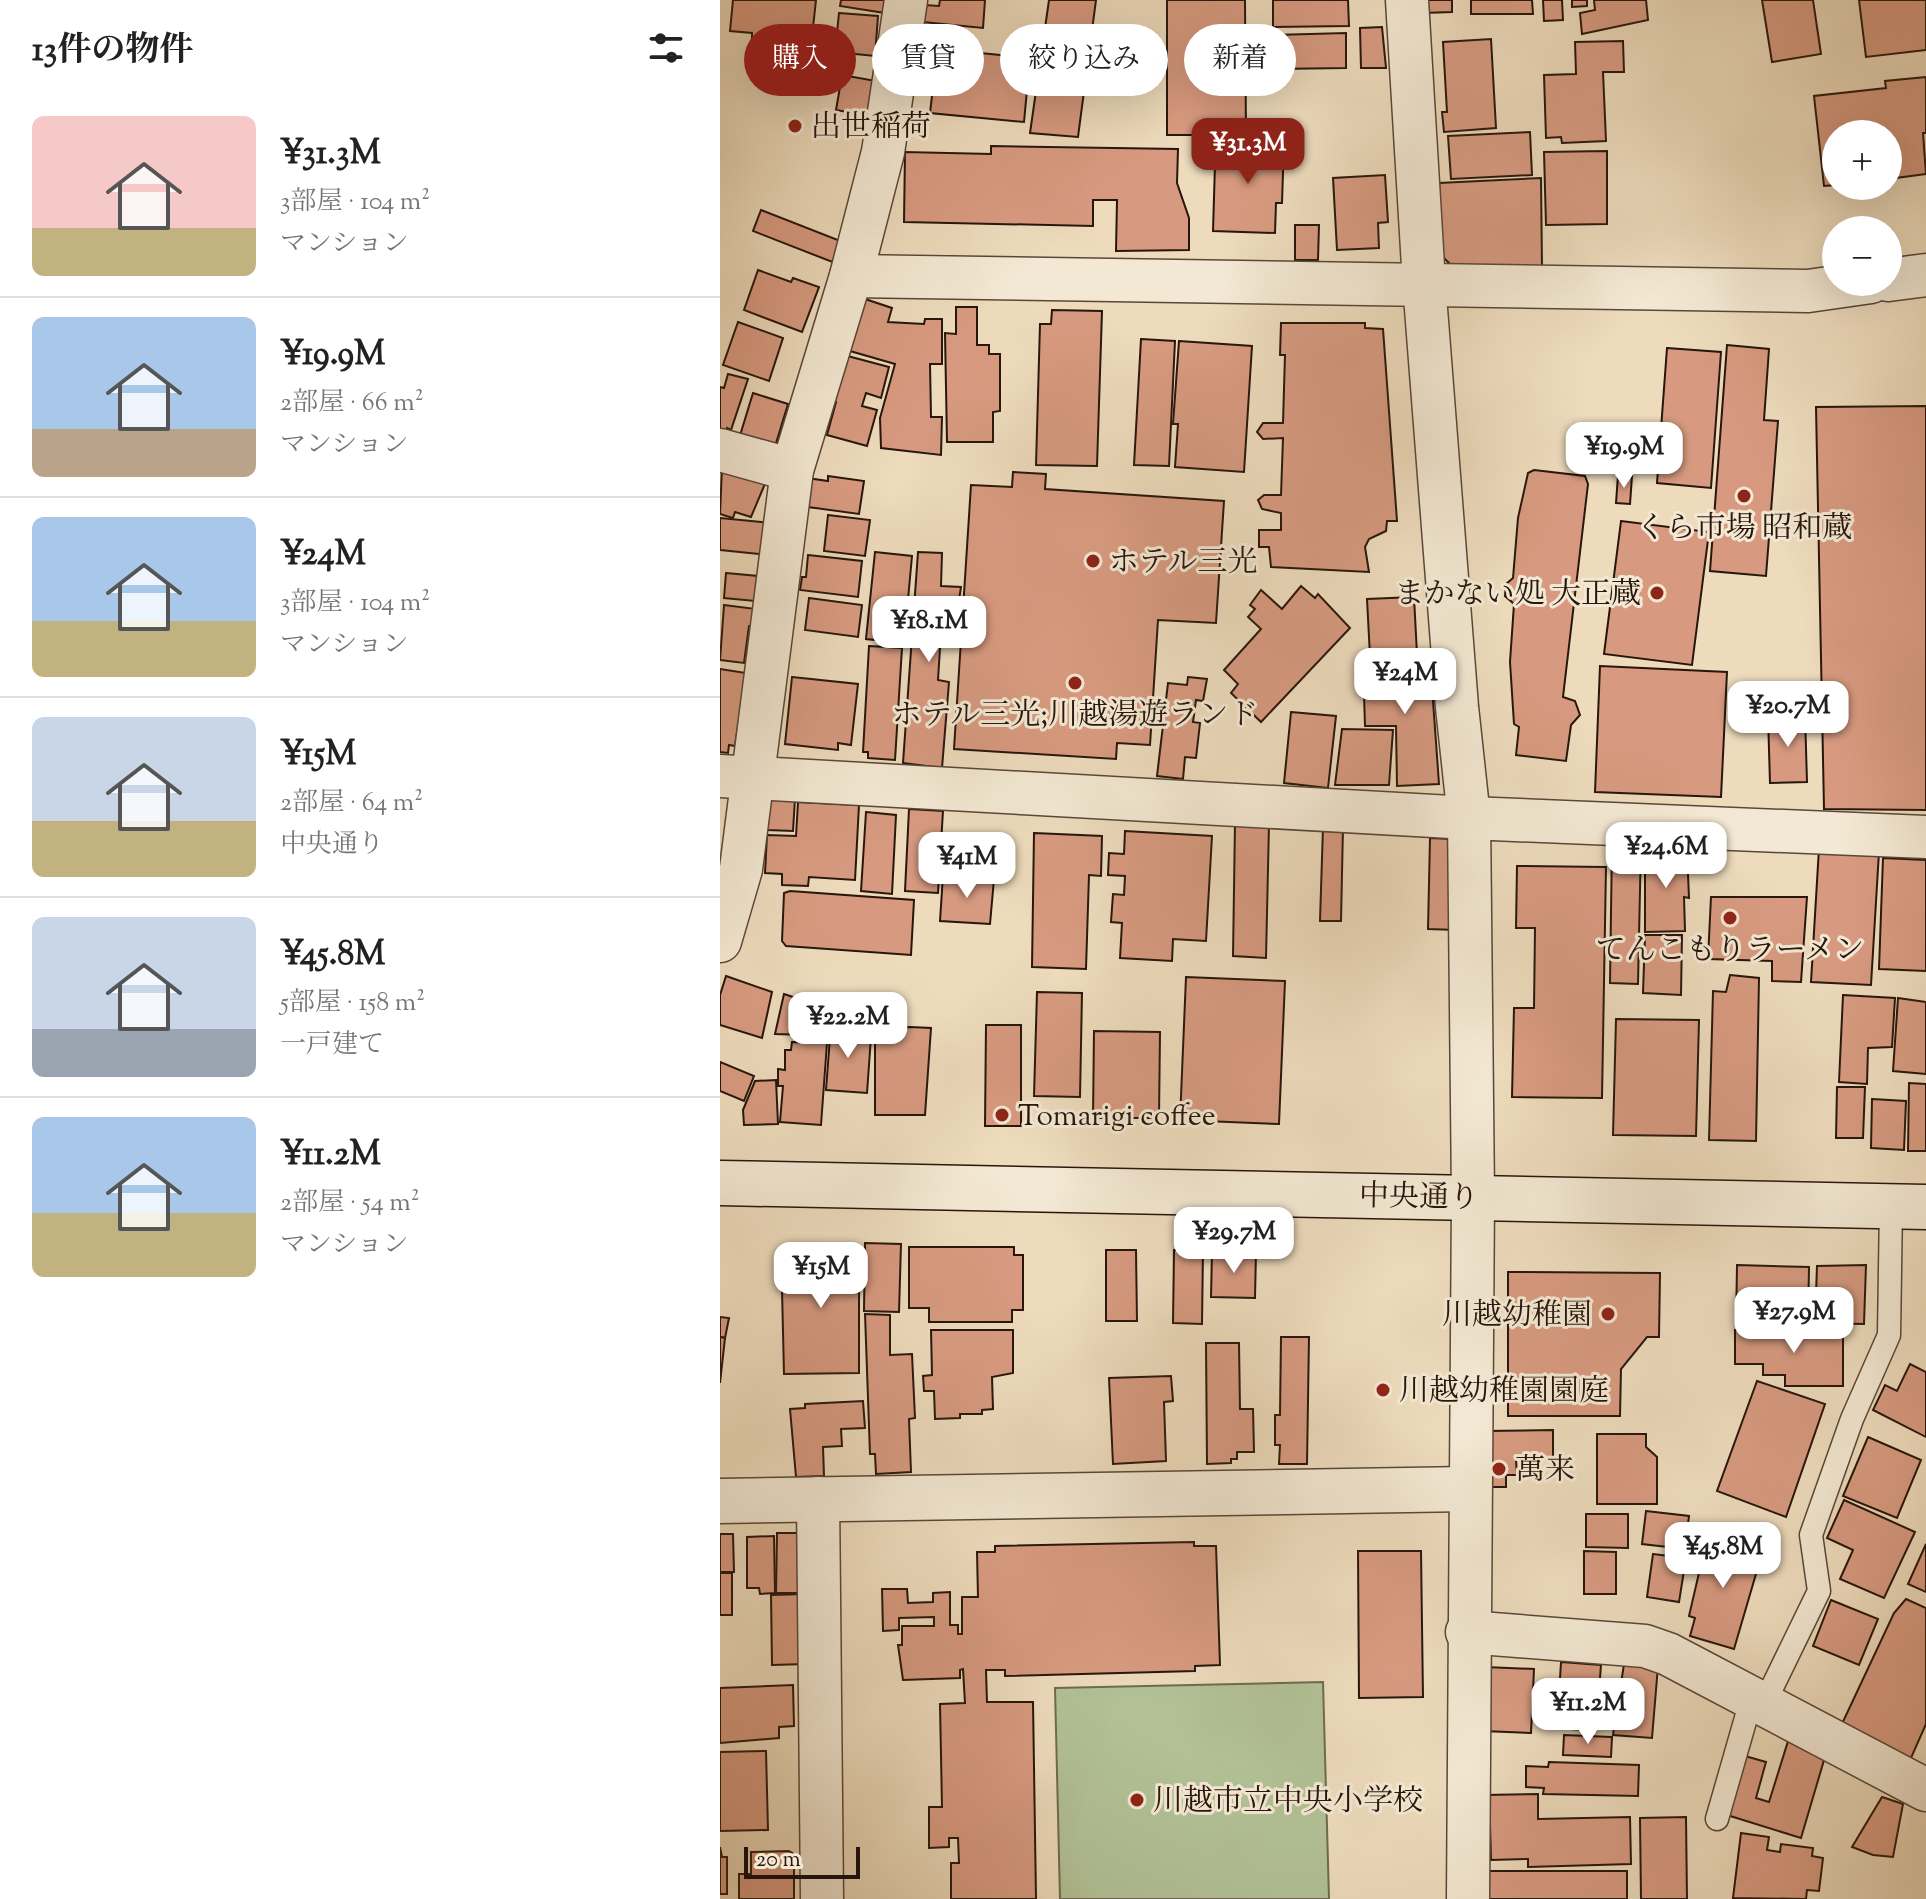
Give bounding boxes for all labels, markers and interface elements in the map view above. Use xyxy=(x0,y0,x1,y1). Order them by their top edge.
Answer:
chip: 購入 xyxy=(744,24,856,96)
chip: 賃貸 xyxy=(872,24,984,96)
chip: 絞り込み xyxy=(1000,24,1168,96)
chip: 新着 xyxy=(1184,24,1296,96)
icon: filters xyxy=(644,26,688,70)
text: 13件の物件 xyxy=(32,27,193,76)
place label: 出世稲荷 xyxy=(811,107,931,150)
marker: 出世稲荷 xyxy=(786,117,804,135)
pin: ¥31.3M xyxy=(1183,118,1313,186)
map controls xyxy=(1822,120,1902,296)
button: + xyxy=(1822,120,1902,200)
text: ¥31.3M xyxy=(1209,125,1287,162)
text: ¥31.3M xyxy=(280,130,381,179)
icon: home xyxy=(96,148,192,244)
text: 3部屋 · 104 m² xyxy=(280,184,430,221)
button: − xyxy=(1822,216,1902,296)
text: マンション xyxy=(280,226,409,263)
text: ¥19.9M xyxy=(280,331,385,380)
icon: home xyxy=(96,349,192,445)
text: 2部屋 · 66 m² xyxy=(280,385,423,422)
pin: ¥19.9M xyxy=(1559,422,1689,490)
text: マンション xyxy=(280,427,409,464)
text: ¥19.9M xyxy=(1584,429,1664,466)
marker: くら市場 昭和蔵 xyxy=(1735,487,1753,505)
place label: くら市場 昭和蔵 xyxy=(1636,508,1852,551)
text: ¥24M xyxy=(280,531,366,580)
place label: ホテル三光 xyxy=(1109,542,1258,585)
icon: home xyxy=(96,549,192,645)
marker: ホテル三光 xyxy=(1084,552,1102,570)
place label: まかない処 大正蔵 xyxy=(1395,574,1641,617)
marker: まかない処 大正蔵 xyxy=(1648,584,1666,602)
text: 3部屋 · 104 m² xyxy=(280,585,430,622)
pin: ¥18.1M xyxy=(864,596,994,664)
text: ¥18.1M xyxy=(890,603,968,640)
text: マンション xyxy=(280,627,409,664)
pin: ¥24M xyxy=(1358,648,1452,716)
text: ¥24M xyxy=(1372,655,1438,692)
marker: ホテル三光;川越湯遊ランド xyxy=(1066,674,1084,692)
pin: ¥20.7M xyxy=(1723,681,1853,749)
text: ¥20.7M xyxy=(1746,688,1830,725)
place label: ホテル三光;川越湯遊ランド xyxy=(892,695,1258,738)
text: ¥15M xyxy=(280,731,356,780)
icon: home xyxy=(96,749,192,845)
text: 2部屋 · 64 m² xyxy=(280,785,423,822)
pin: ¥24.6M xyxy=(1601,822,1731,890)
text: 中央通り xyxy=(280,827,384,864)
text: ¥24.6M xyxy=(1624,829,1708,866)
pin: ¥41M xyxy=(920,832,1014,900)
text: ¥41M xyxy=(936,839,998,876)
marker: てんこもりラーメン xyxy=(1721,909,1739,927)
place label: てんこもりラーメン xyxy=(1596,930,1864,973)
text: ¥45.8M xyxy=(280,931,385,980)
icon: home xyxy=(96,949,192,1045)
text: 5部屋 · 158 m² xyxy=(280,985,425,1022)
pin: ¥22.2M xyxy=(783,992,913,1060)
text: ¥22.2M xyxy=(806,999,890,1036)
text: 一戸建て xyxy=(280,1027,384,1064)
place label: Tomarigi coffee xyxy=(1018,1096,1216,1139)
marker: Tomarigi coffee xyxy=(993,1106,1011,1124)
text: ¥11.2M xyxy=(280,1131,381,1180)
icon: home xyxy=(96,1149,192,1245)
street label: 中央通り xyxy=(1359,1176,1479,1221)
text: 2部屋 · 54 m² xyxy=(280,1185,420,1222)
pin: ¥29.7M xyxy=(1169,1207,1299,1275)
text: ¥29.7M xyxy=(1192,1214,1276,1251)
text: マンション xyxy=(280,1227,409,1264)
pin: ¥15M xyxy=(774,1242,868,1310)
text: ¥15M xyxy=(792,1249,850,1286)
pin: ¥27.9M xyxy=(1729,1287,1859,1355)
text: ¥27.9M xyxy=(1752,1294,1836,1331)
place label: 川越幼稚園 xyxy=(1442,1295,1592,1338)
marker: 川越幼稚園 xyxy=(1599,1305,1617,1323)
place label: 川越幼稚園園庭 xyxy=(1399,1371,1609,1414)
marker: 川越幼稚園園庭 xyxy=(1374,1381,1392,1399)
place label: 萬来 xyxy=(1515,1450,1575,1493)
marker: 萬来 xyxy=(1490,1460,1508,1478)
pin: ¥45.8M xyxy=(1658,1522,1788,1590)
text: ¥45.8M xyxy=(1683,1529,1763,1566)
pin: ¥11.2M xyxy=(1523,1678,1653,1746)
text: ¥11.2M xyxy=(1549,1685,1627,1722)
place label: 川越市立中央小学校 xyxy=(1153,1781,1423,1824)
marker: 川越市立中央小学校 xyxy=(1128,1791,1146,1809)
scale bar xyxy=(744,1843,860,1879)
text: 20 m xyxy=(756,1845,801,1877)

